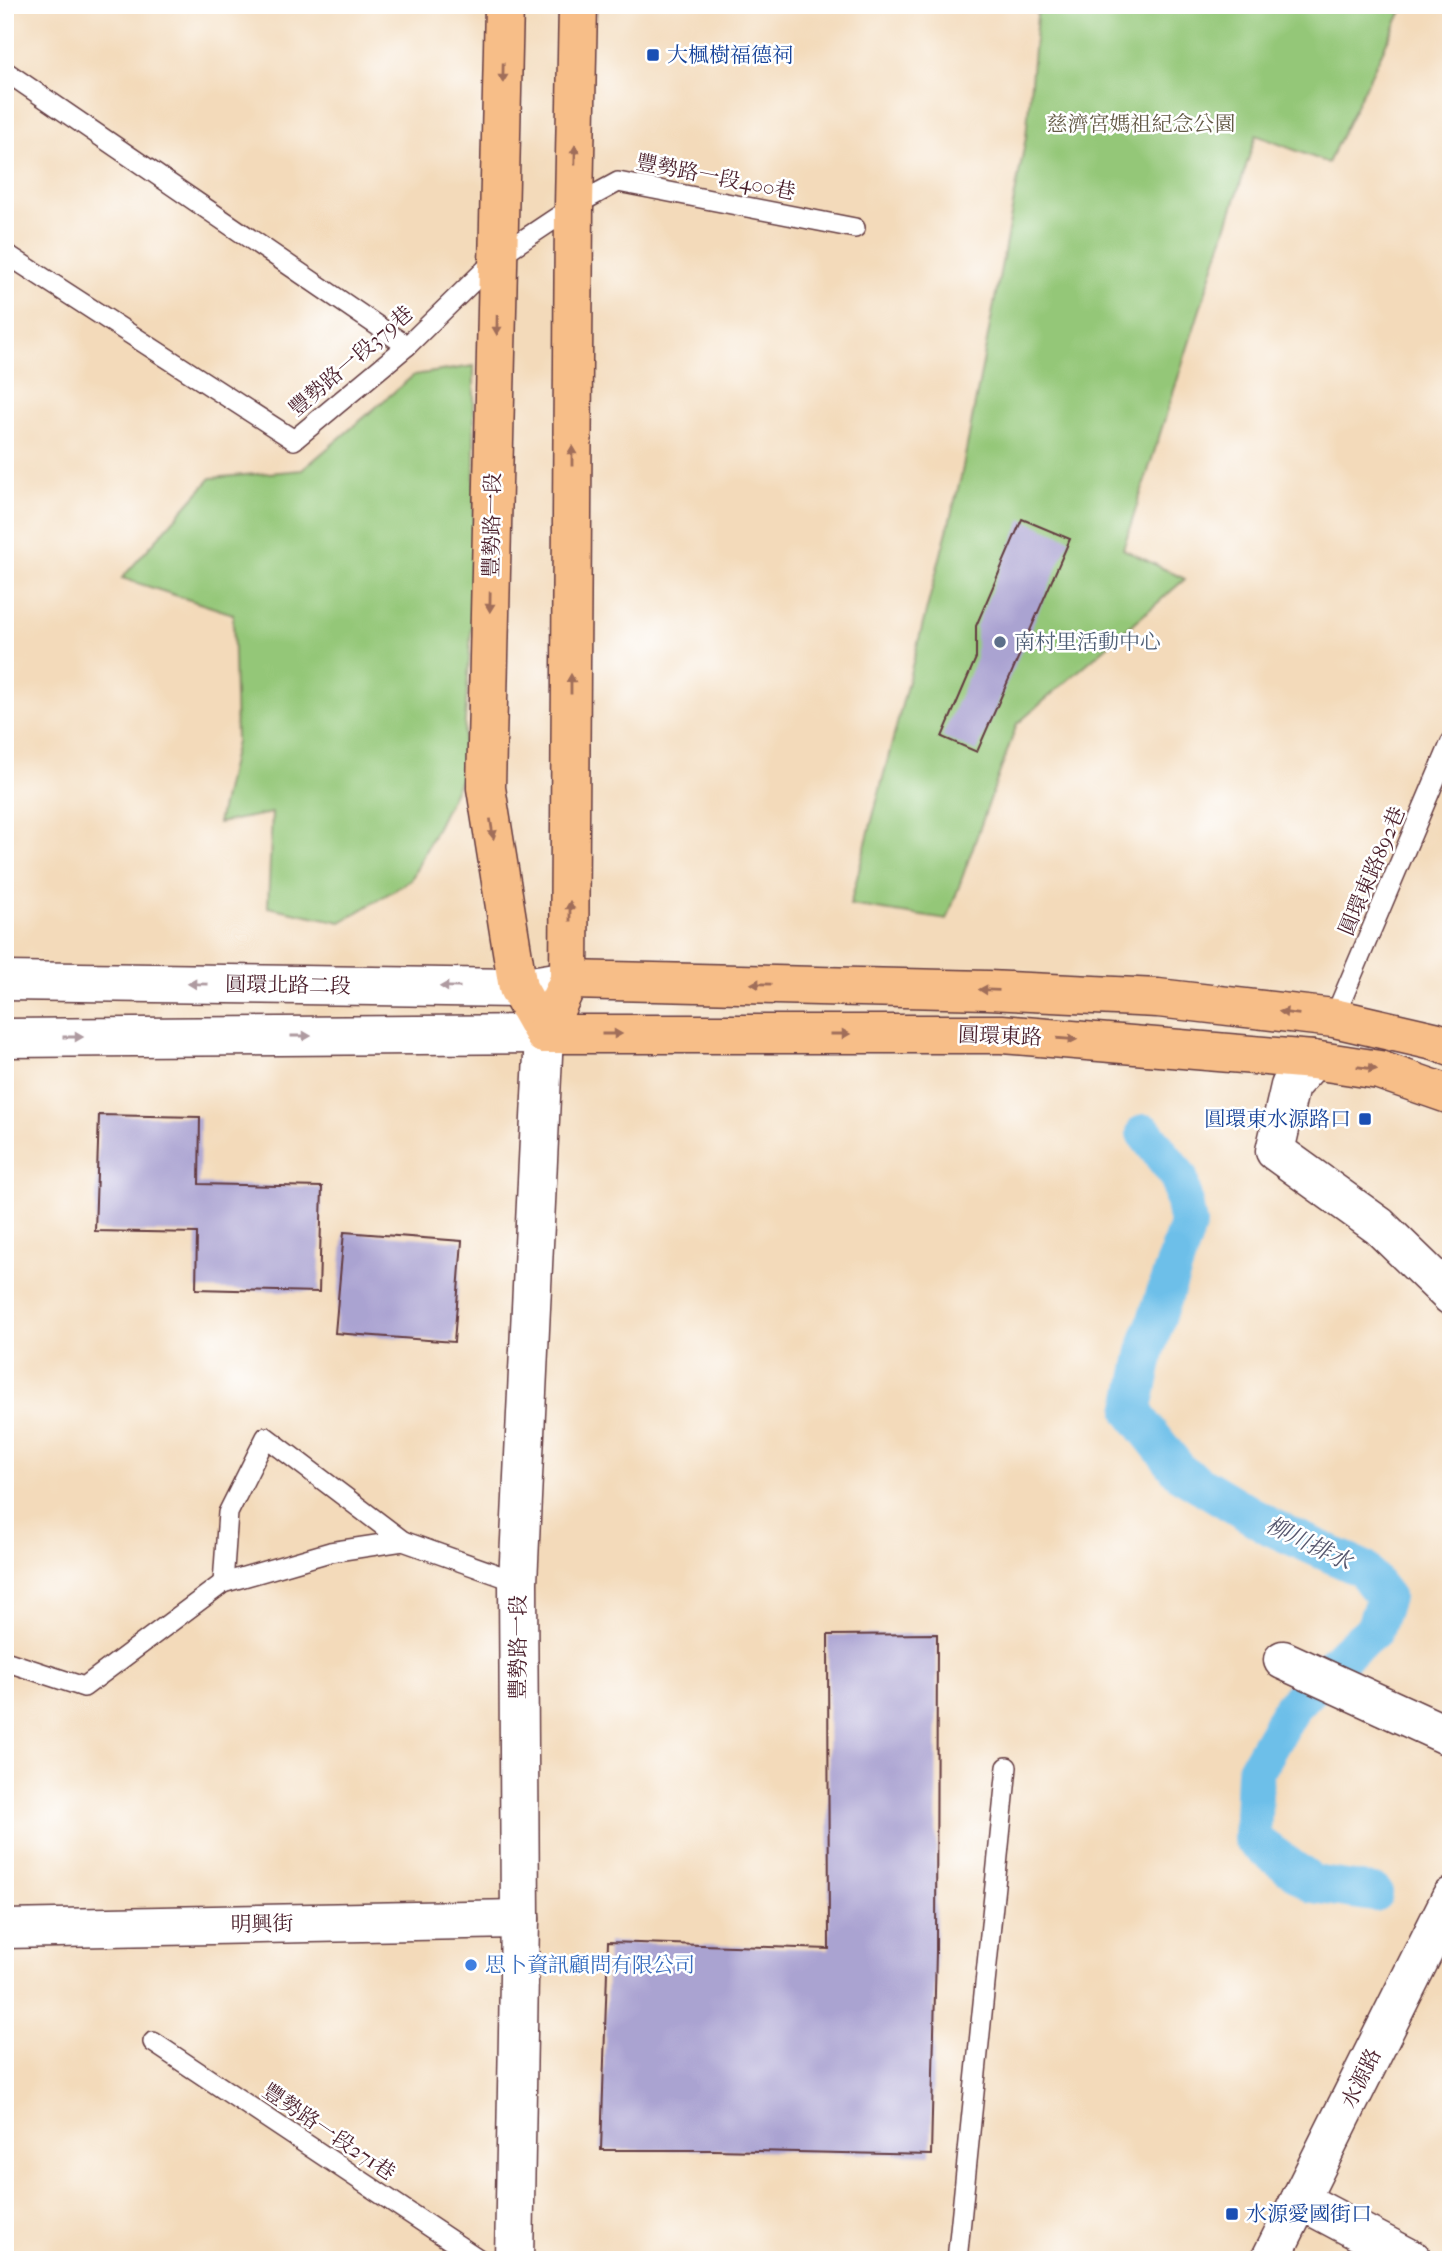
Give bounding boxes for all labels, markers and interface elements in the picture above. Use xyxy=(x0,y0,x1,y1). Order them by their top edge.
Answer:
place label: 大楓樹福德祠 xyxy=(667,43,793,67)
marker: 大楓樹福德祠 xyxy=(645,47,661,63)
one-way arrow xyxy=(497,63,508,85)
park label: 慈濟宮媽祖紀念公園 xyxy=(1047,112,1236,136)
one-way arrow xyxy=(569,144,580,166)
street label: 豐勢路一段400巷 xyxy=(634,150,798,204)
street label: 豐勢路一段379巷 xyxy=(284,301,418,421)
one-way arrow xyxy=(491,315,503,337)
one-way arrow xyxy=(566,445,578,467)
street label: 豐勢路一段 xyxy=(479,472,505,578)
one-way arrow xyxy=(485,591,496,613)
place label: 南村里活動中心 xyxy=(1014,630,1161,654)
marker: 南村里活動中心 xyxy=(992,634,1008,650)
one-way arrow xyxy=(565,673,577,695)
street label: 圓環東路892巷 xyxy=(1334,803,1410,939)
one-way arrow xyxy=(487,818,498,840)
one-way arrow xyxy=(564,900,575,922)
street label: 圓環北路二段 xyxy=(225,972,351,998)
one-way arrow xyxy=(186,978,208,990)
one-way arrow xyxy=(750,978,772,990)
one-way arrow xyxy=(438,981,460,993)
one-way arrow xyxy=(977,984,999,995)
one-way arrow xyxy=(1277,1007,1299,1018)
street label: 圓環東路 xyxy=(958,1023,1042,1049)
one-way arrow xyxy=(602,1028,624,1040)
one-way arrow xyxy=(829,1028,851,1040)
one-way arrow xyxy=(290,1030,312,1042)
one-way arrow xyxy=(63,1031,85,1043)
one-way arrow xyxy=(1056,1034,1078,1045)
one-way arrow xyxy=(1356,1063,1378,1074)
place label: 圓環東水源路口 xyxy=(1204,1107,1351,1131)
marker: 圓環東水源路口 xyxy=(1357,1111,1373,1127)
water label: 柳川排水 xyxy=(1262,1511,1358,1577)
street label: 豐勢路一段 xyxy=(506,1595,530,1700)
street label: 明興街 xyxy=(230,1911,294,1937)
place label: 思卜資訊顧問有限公司 xyxy=(485,1953,695,1977)
marker: 思卜資訊顧問有限公司 xyxy=(463,1957,479,1973)
street label: 水源路 xyxy=(1336,2044,1386,2112)
street label: 豐勢路一段271巷 xyxy=(258,2079,400,2185)
place label: 水源愛國街口 xyxy=(1246,2202,1372,2226)
marker: 水源愛國街口 xyxy=(1224,2206,1240,2222)

